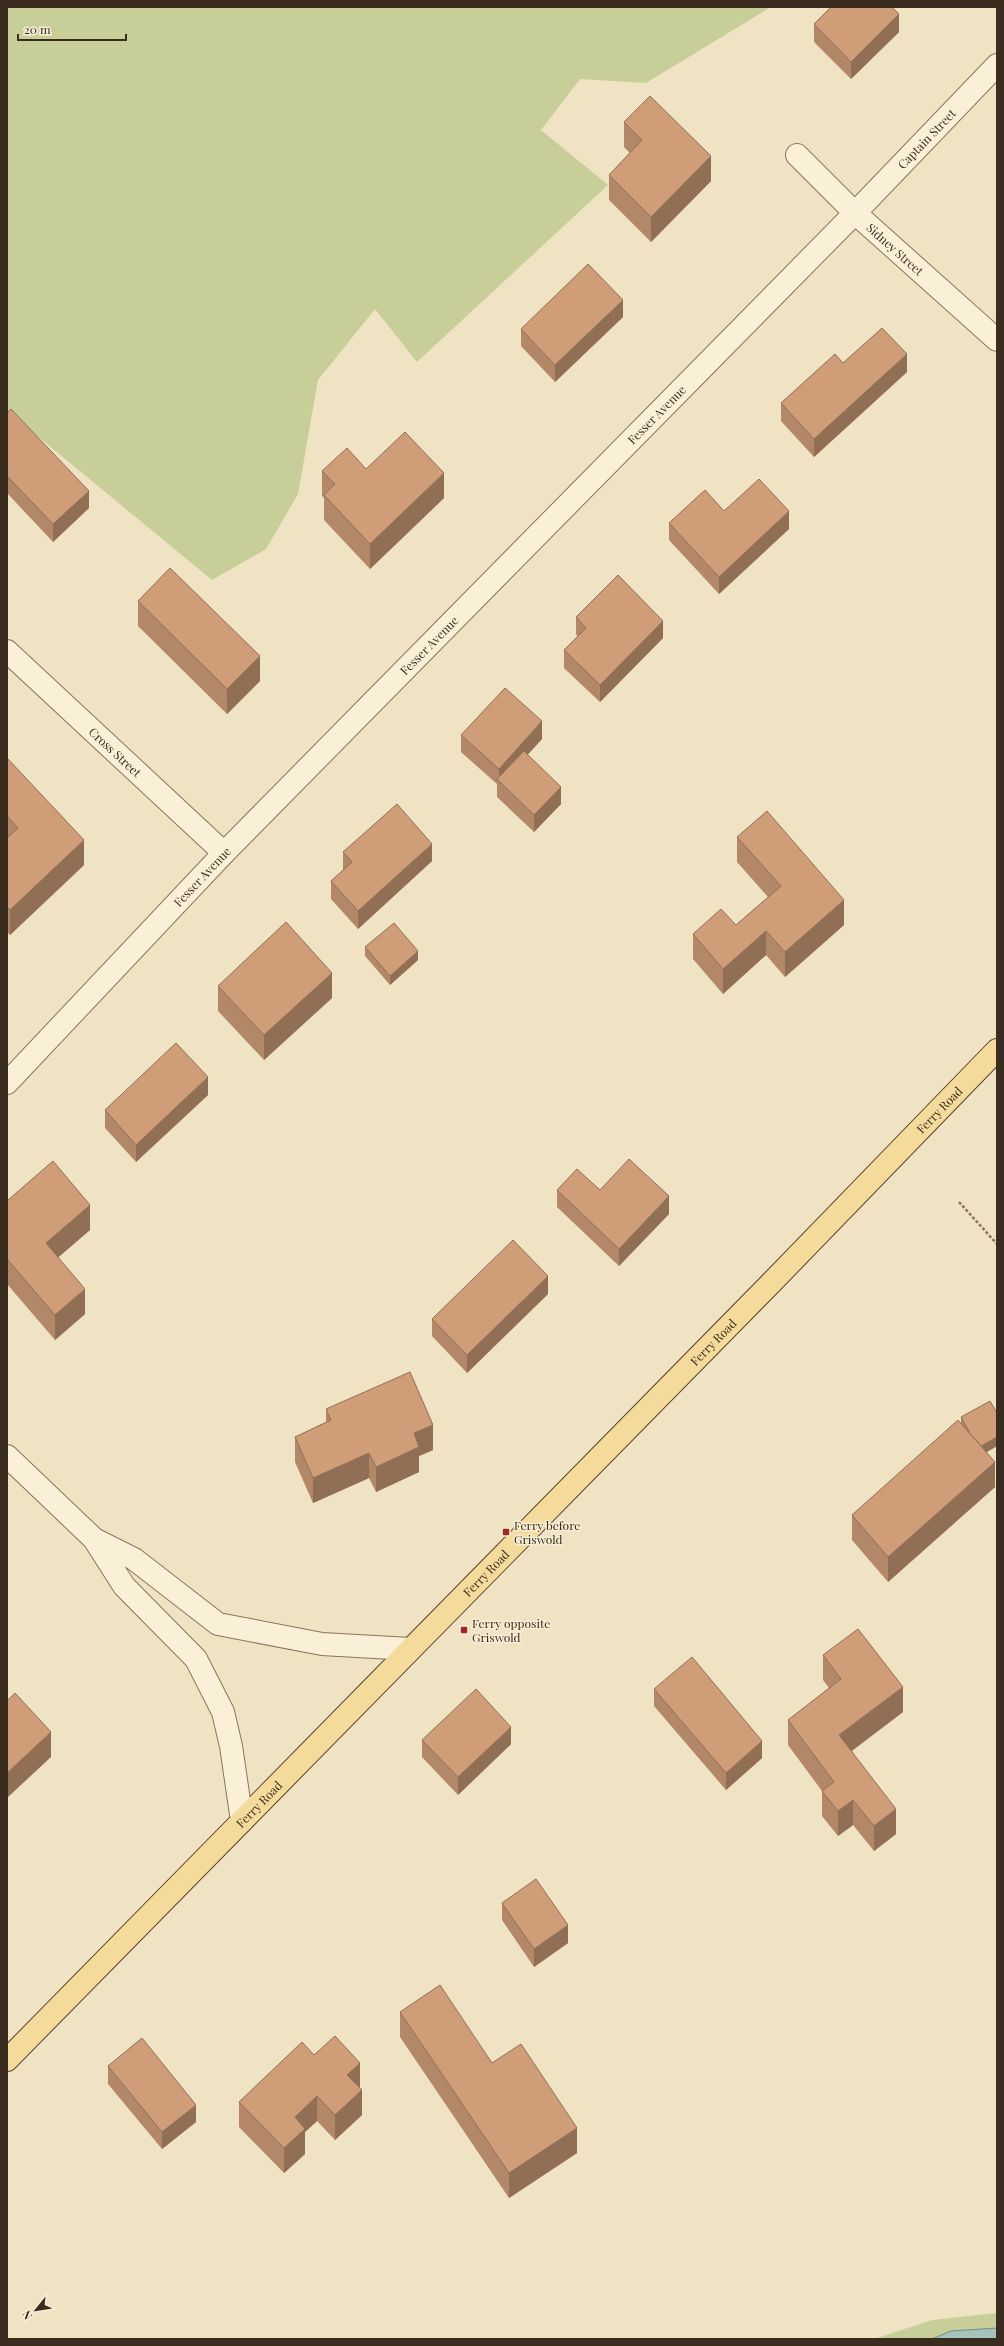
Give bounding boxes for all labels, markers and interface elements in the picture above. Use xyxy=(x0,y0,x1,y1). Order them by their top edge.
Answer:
scale bar xyxy=(18,16,126,42)
text: 20 m xyxy=(24,21,51,37)
street label: Captain Street xyxy=(894,105,959,172)
street label: Sidney Street xyxy=(863,219,928,279)
street label: Fesser Avenue xyxy=(624,382,689,447)
street label: Fesser Avenue xyxy=(396,612,462,678)
street label: Cross Street xyxy=(86,724,145,781)
street label: Fesser Avenue xyxy=(170,843,234,910)
street label: Ferry Road xyxy=(913,1083,965,1137)
street label: Ferry Road xyxy=(687,1315,740,1369)
place label: Ferry before Griswold xyxy=(514,1517,580,1547)
marker: Ferry before Griswold xyxy=(501,1527,511,1537)
street label: Ferry Road xyxy=(459,1546,512,1600)
place label: Ferry opposite Griswold xyxy=(472,1615,550,1645)
marker: Ferry opposite Griswold xyxy=(459,1625,469,1635)
street label: Ferry Road xyxy=(232,1777,285,1831)
north arrow xyxy=(16,2290,56,2330)
text: N xyxy=(18,2308,35,2322)

